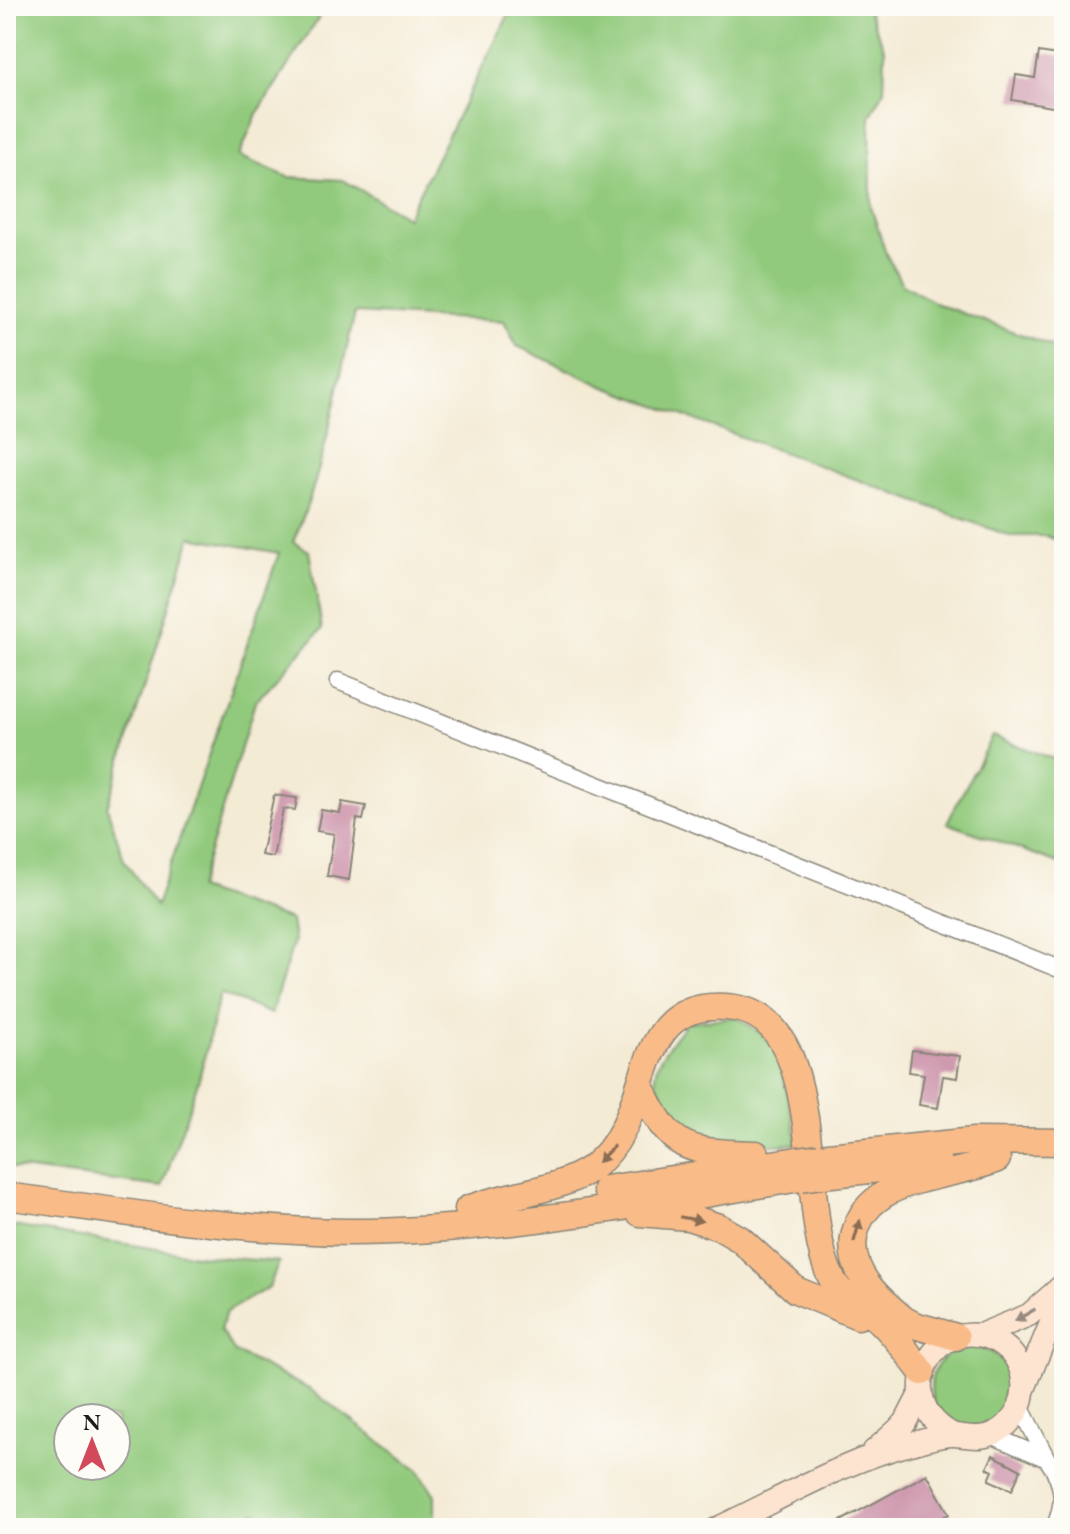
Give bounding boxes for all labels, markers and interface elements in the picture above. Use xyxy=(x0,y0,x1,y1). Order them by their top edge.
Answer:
one-way arrow xyxy=(597,1144,615,1163)
one-way arrow xyxy=(678,1213,703,1225)
one-way arrow xyxy=(852,1218,864,1243)
one-way arrow xyxy=(1014,1308,1036,1322)
north arrow xyxy=(52,1402,132,1482)
text: N xyxy=(83,1408,101,1437)

